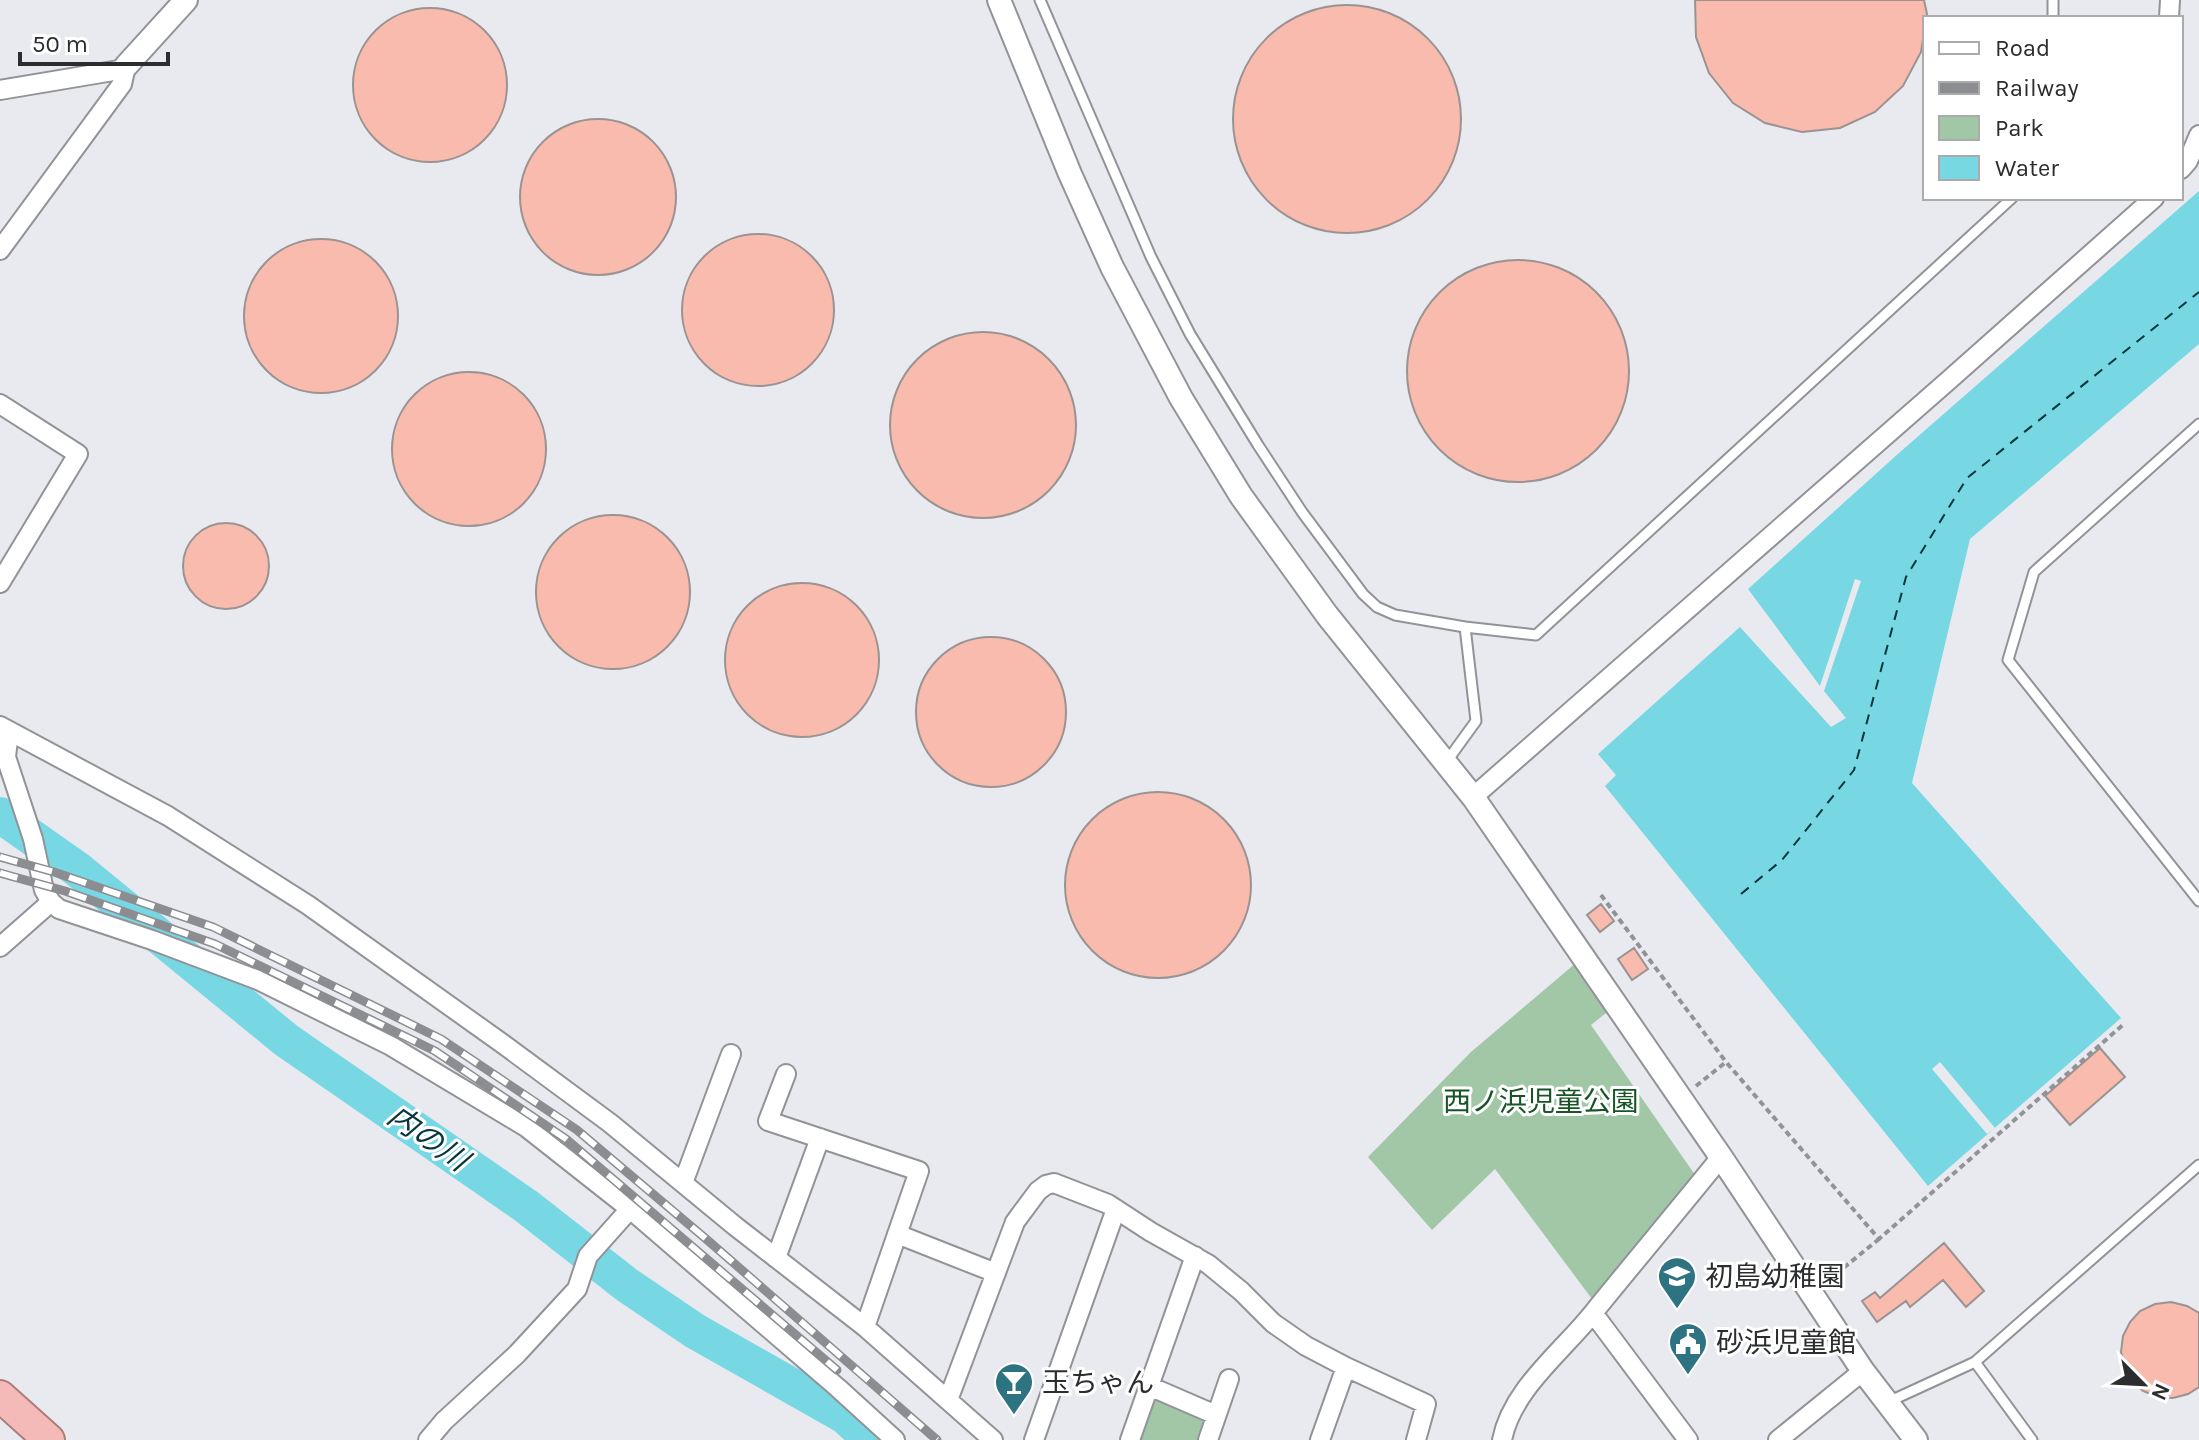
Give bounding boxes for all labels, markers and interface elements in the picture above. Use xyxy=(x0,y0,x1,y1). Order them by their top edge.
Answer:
scale bar xyxy=(20,16,168,66)
legend xyxy=(1923,16,2183,200)
text: 50 m xyxy=(32,30,88,58)
text: Road xyxy=(1995,34,2050,62)
text: Railway xyxy=(1995,74,2079,102)
text: Park xyxy=(1995,114,2044,142)
text: Water xyxy=(1995,154,2059,182)
park label: 西ノ浜児童公園 xyxy=(1443,1085,1639,1118)
water label: 内の川 xyxy=(381,1097,478,1180)
school or university icon: 初島幼稚園 xyxy=(1656,1255,1698,1310)
place label: 初島幼稚園 xyxy=(1705,1260,1845,1293)
public building icon: 砂浜児童館 xyxy=(1667,1321,1709,1376)
place label: 砂浜児童館 xyxy=(1716,1326,1856,1359)
north arrow xyxy=(2103,1344,2183,1424)
bar icon: 玉ちゃん xyxy=(993,1361,1035,1416)
place label: 玉ちゃん xyxy=(1042,1366,1154,1399)
text: N xyxy=(2145,1379,2175,1404)

